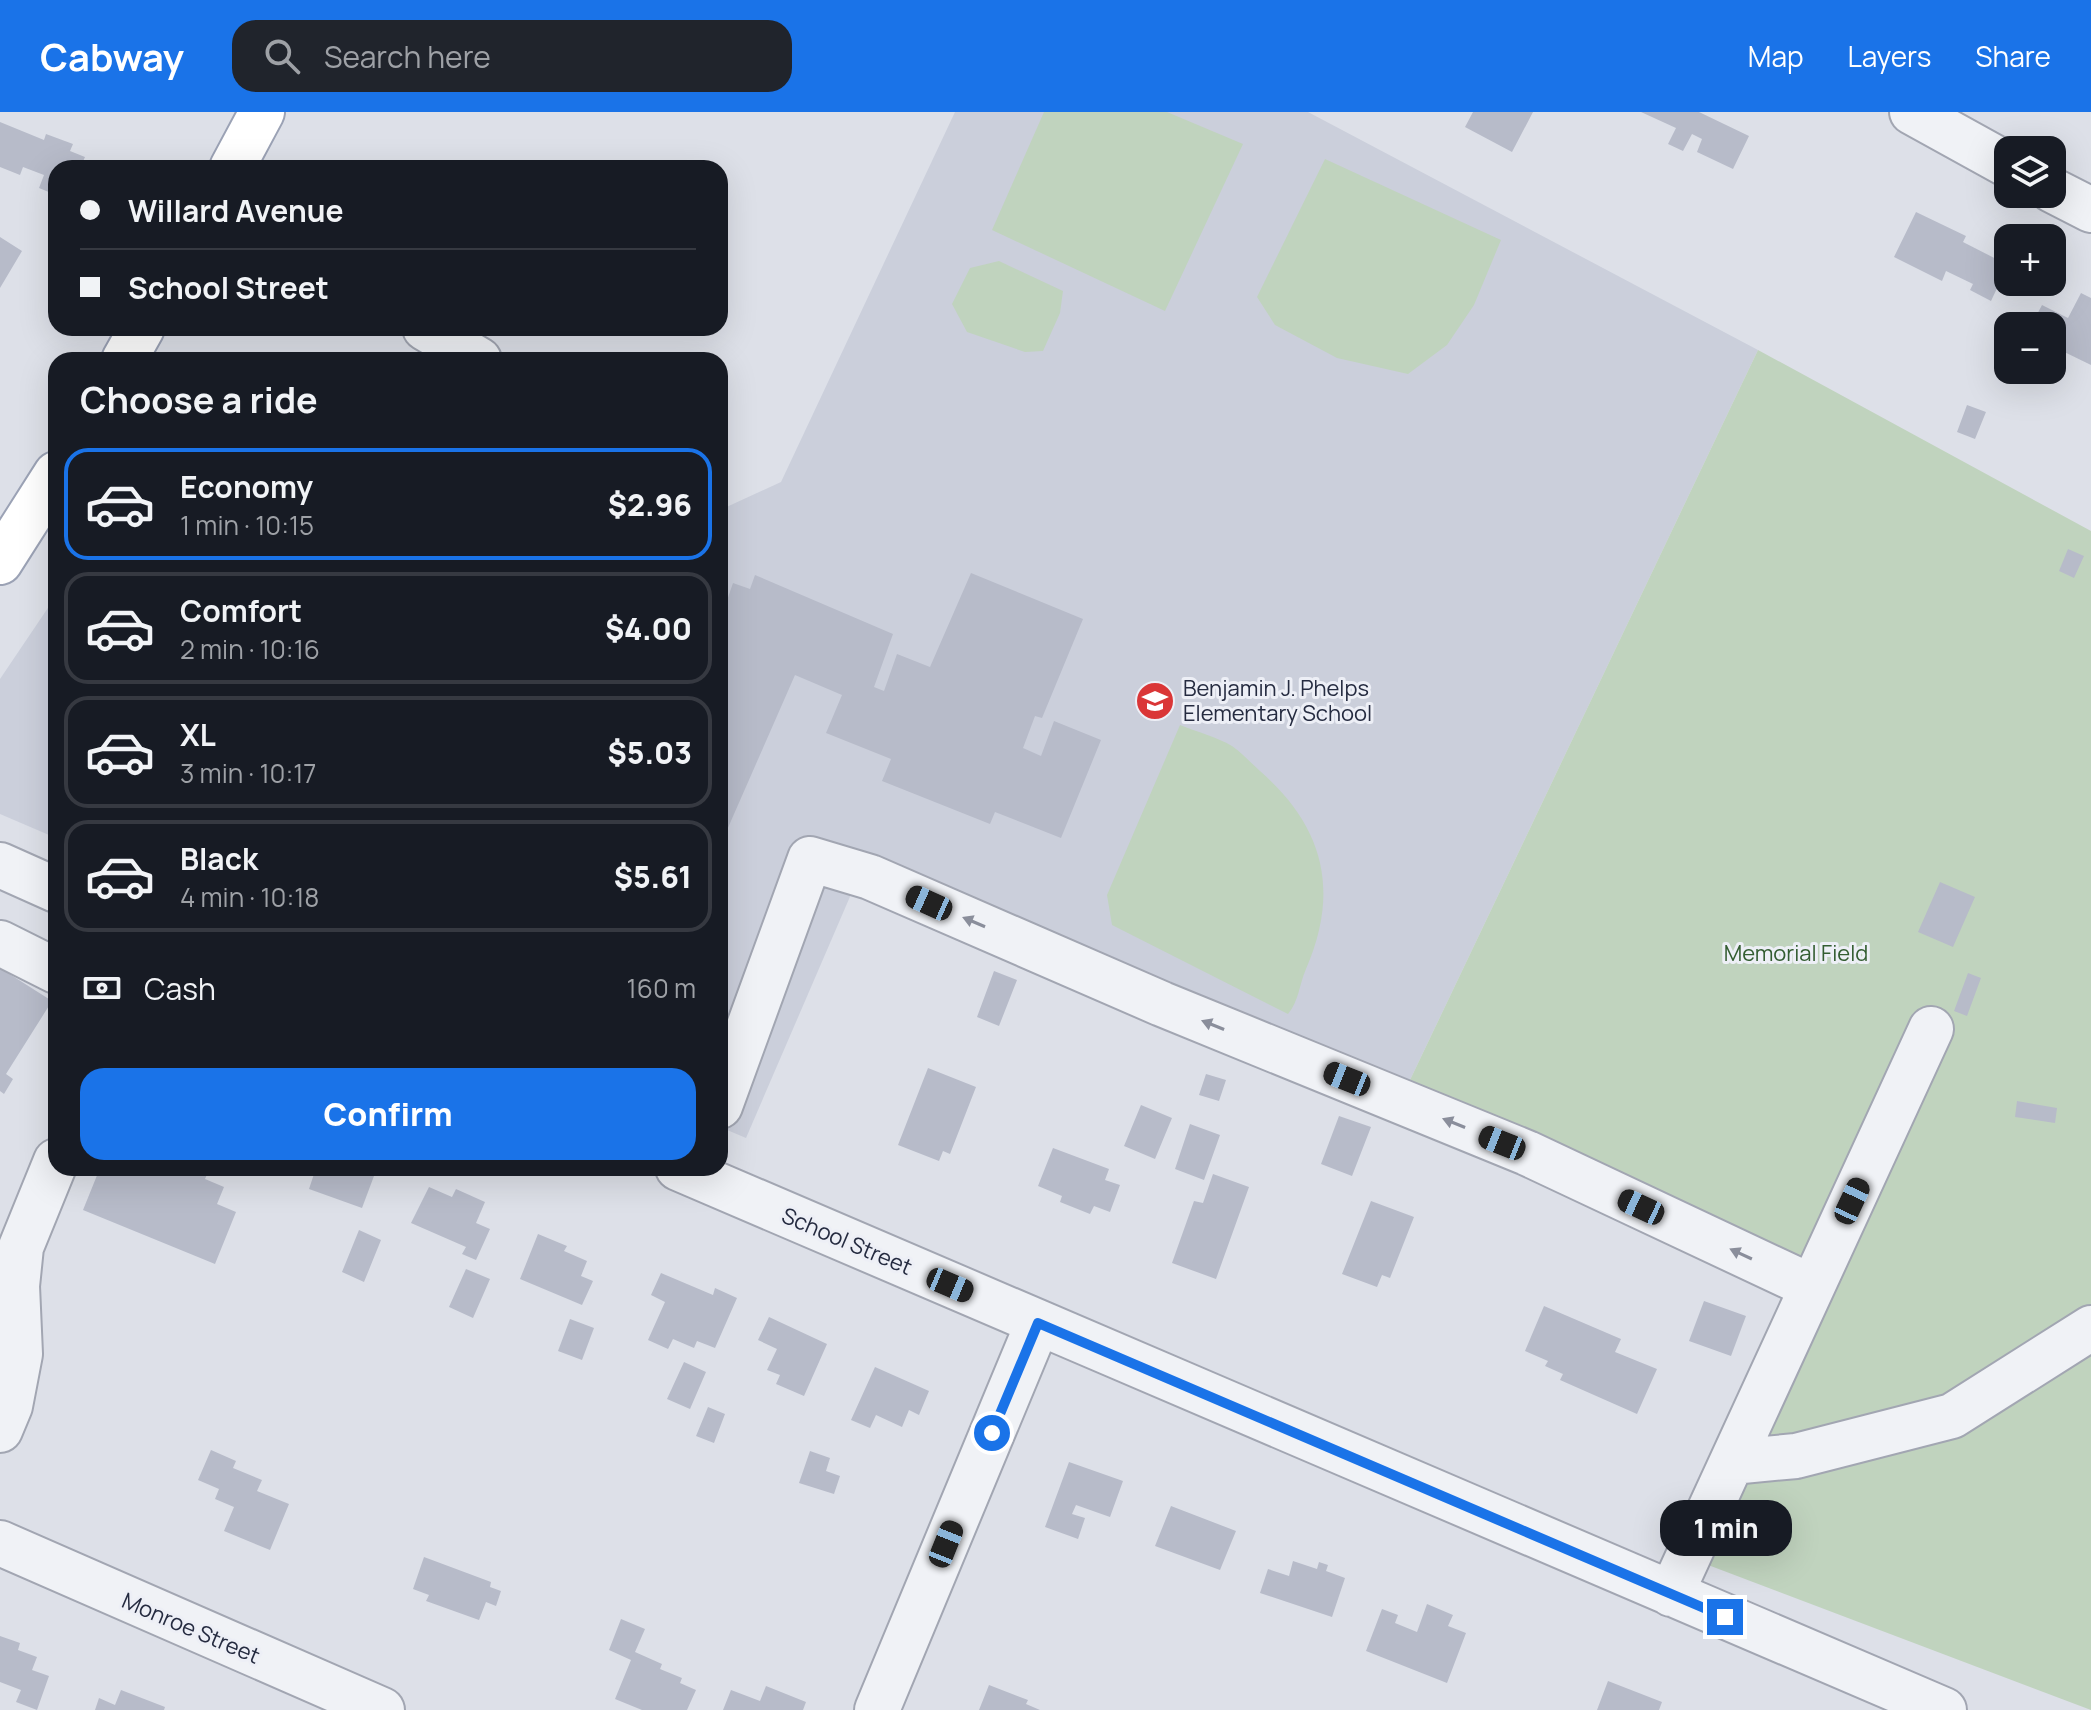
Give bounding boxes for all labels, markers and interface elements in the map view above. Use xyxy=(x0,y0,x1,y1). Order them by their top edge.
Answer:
search box xyxy=(232,20,792,92)
text: Cabway xyxy=(40,30,184,82)
icon: search xyxy=(260,34,304,78)
text: Search here xyxy=(324,36,491,77)
text: Map xyxy=(1748,37,1804,75)
text: Layers xyxy=(1848,37,1931,75)
text: Share xyxy=(1975,37,2051,75)
map controls xyxy=(1994,136,2066,384)
button: layers xyxy=(1994,136,2066,208)
text: Willard Avenue xyxy=(128,190,343,231)
button: + xyxy=(1994,224,2066,296)
text: School Street xyxy=(128,267,329,308)
button: − xyxy=(1994,312,2066,384)
text: Choose a ride xyxy=(80,375,318,424)
text: Economy xyxy=(180,466,313,507)
icon: car xyxy=(84,468,156,540)
text: $2.96 xyxy=(608,484,692,525)
text: 1 min · 10:15 xyxy=(180,507,314,543)
text: Comfort xyxy=(180,590,302,631)
icon: car xyxy=(84,592,156,664)
text: $4.00 xyxy=(605,608,692,649)
text: 2 min · 10:16 xyxy=(180,631,320,667)
place label: Benjamin J. Phelps Elementary School xyxy=(1183,673,1372,728)
school or university icon: Benjamin J. Phelps Elementary School xyxy=(1134,680,1176,722)
text: XL xyxy=(180,714,216,755)
icon: car xyxy=(84,716,156,788)
text: $5.03 xyxy=(608,732,692,773)
text: 3 min · 10:17 xyxy=(180,755,316,791)
text: Black xyxy=(180,838,258,879)
icon: car xyxy=(84,840,156,912)
text: $5.61 xyxy=(614,856,692,897)
text: 4 min · 10:18 xyxy=(180,879,319,915)
car xyxy=(902,882,956,924)
one-way arrow xyxy=(962,916,986,929)
park label: Memorial Field xyxy=(1724,938,1868,968)
icon: cash xyxy=(80,966,124,1010)
text: Cash xyxy=(144,968,216,1009)
text: 160 m xyxy=(627,970,696,1006)
one-way arrow xyxy=(1201,1018,1225,1031)
car xyxy=(1320,1059,1374,1099)
button: Confirm xyxy=(80,1068,696,1160)
one-way arrow xyxy=(1442,1117,1466,1130)
car xyxy=(1475,1123,1529,1163)
car xyxy=(1831,1174,1873,1228)
car xyxy=(1614,1186,1668,1228)
street label: School Street xyxy=(777,1200,917,1282)
one-way arrow xyxy=(1730,1247,1753,1261)
car xyxy=(923,1265,977,1305)
route start xyxy=(974,1415,1010,1451)
callout: 1 min xyxy=(1659,1501,1791,1557)
text: 1 min xyxy=(1693,1510,1759,1546)
car xyxy=(926,1517,966,1571)
street label: Monroe Street xyxy=(117,1585,265,1671)
route end xyxy=(1707,1599,1743,1635)

